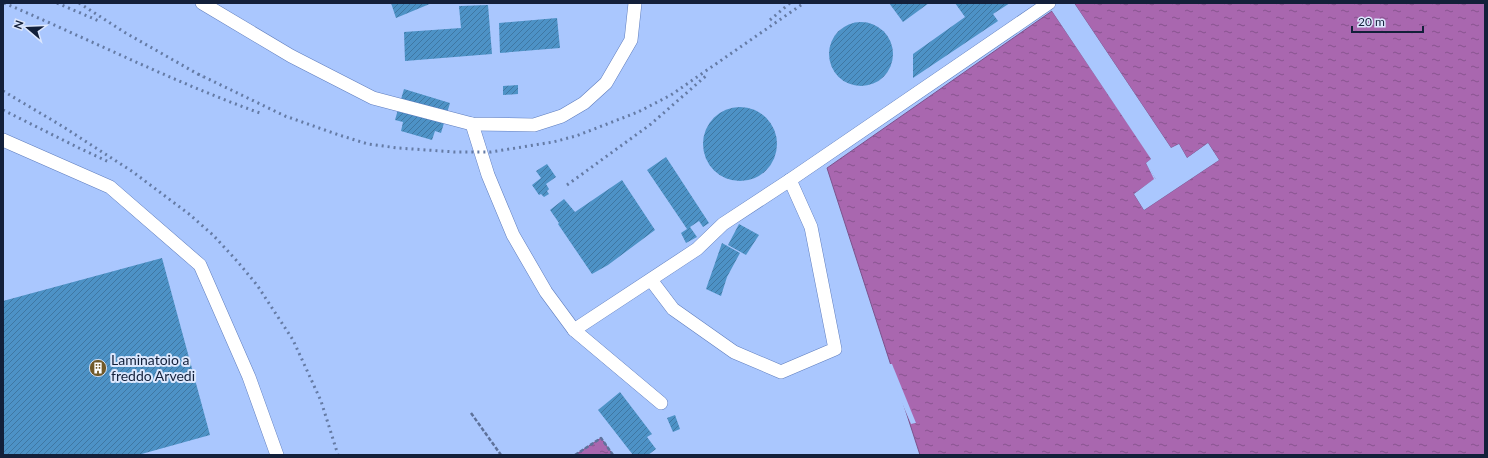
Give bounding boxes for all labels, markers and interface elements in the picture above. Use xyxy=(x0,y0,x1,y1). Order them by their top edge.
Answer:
north arrow xyxy=(8,8,48,48)
scale bar xyxy=(1352,8,1423,34)
text: 20 m xyxy=(1358,14,1385,29)
text: N xyxy=(11,18,26,31)
place label: Laminatoio a freddo Arvedi xyxy=(111,351,195,384)
building icon: Laminatoio a freddo Arvedi xyxy=(88,358,108,378)

